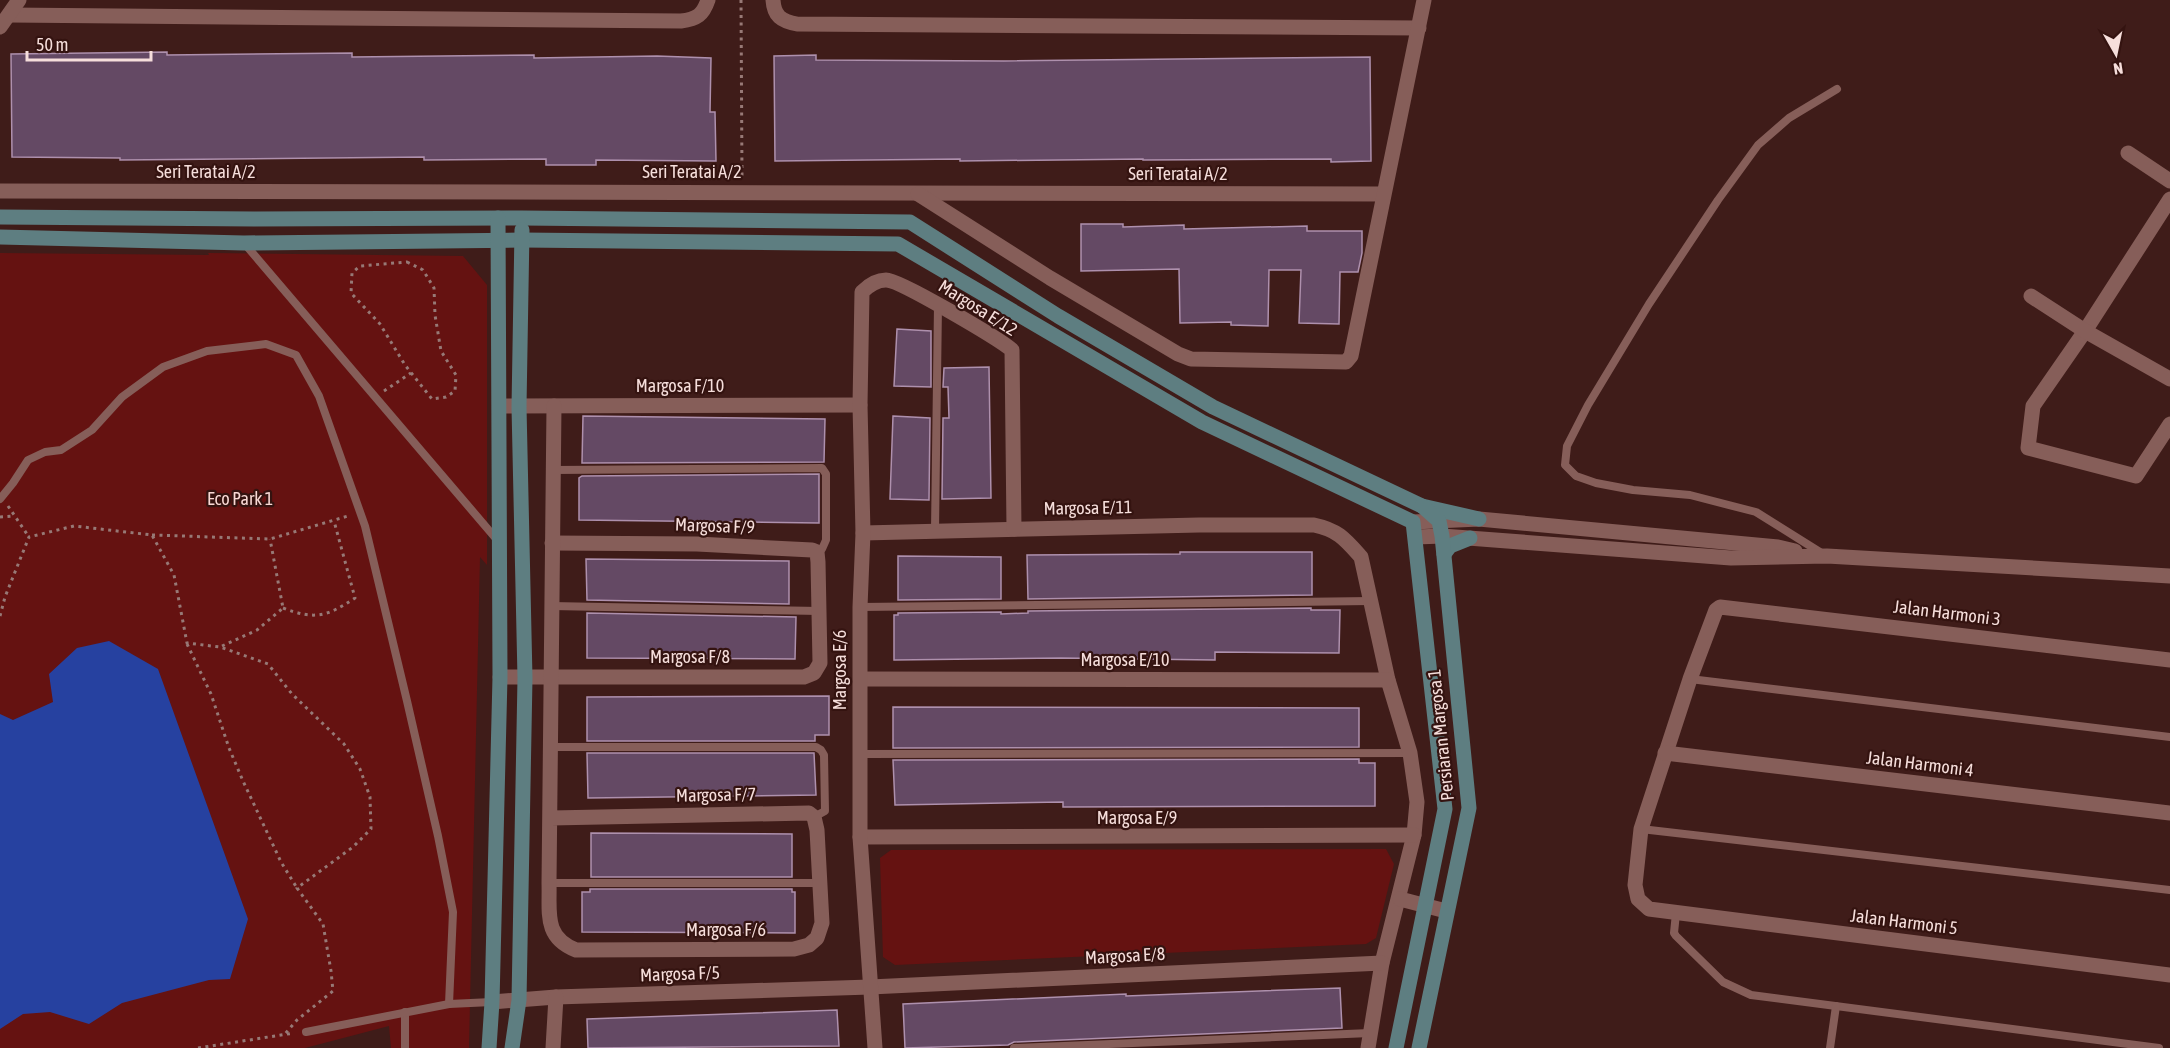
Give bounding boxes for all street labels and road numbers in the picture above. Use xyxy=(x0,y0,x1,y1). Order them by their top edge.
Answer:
street label: Seri Teratai A/2 xyxy=(156,161,256,182)
street label: Seri Teratai A/2 xyxy=(642,161,742,182)
street label: Seri Teratai A/2 xyxy=(1128,163,1228,184)
street label: Margosa E/12 xyxy=(935,275,1022,340)
street label: Margosa F/10 xyxy=(636,375,724,396)
street label: Margosa E/11 xyxy=(1043,496,1133,519)
street label: Margosa F/9 xyxy=(675,514,755,537)
street label: Jalan Harmoni 3 xyxy=(1892,596,2002,629)
street label: Margosa E/6 xyxy=(829,630,850,710)
street label: Margosa F/8 xyxy=(650,646,730,667)
street label: Margosa E/10 xyxy=(1081,649,1169,670)
street label: Persiaran Margosa 1 xyxy=(1423,668,1458,802)
street label: Jalan Harmoni 4 xyxy=(1865,747,1975,780)
street label: Margosa F/7 xyxy=(676,783,756,806)
street label: Margosa E/9 xyxy=(1097,807,1177,828)
street label: Jalan Harmoni 5 xyxy=(1849,905,1959,938)
street label: Margosa F/6 xyxy=(686,919,766,940)
street label: Margosa E/8 xyxy=(1084,943,1166,968)
street label: Margosa F/5 xyxy=(640,962,720,985)

